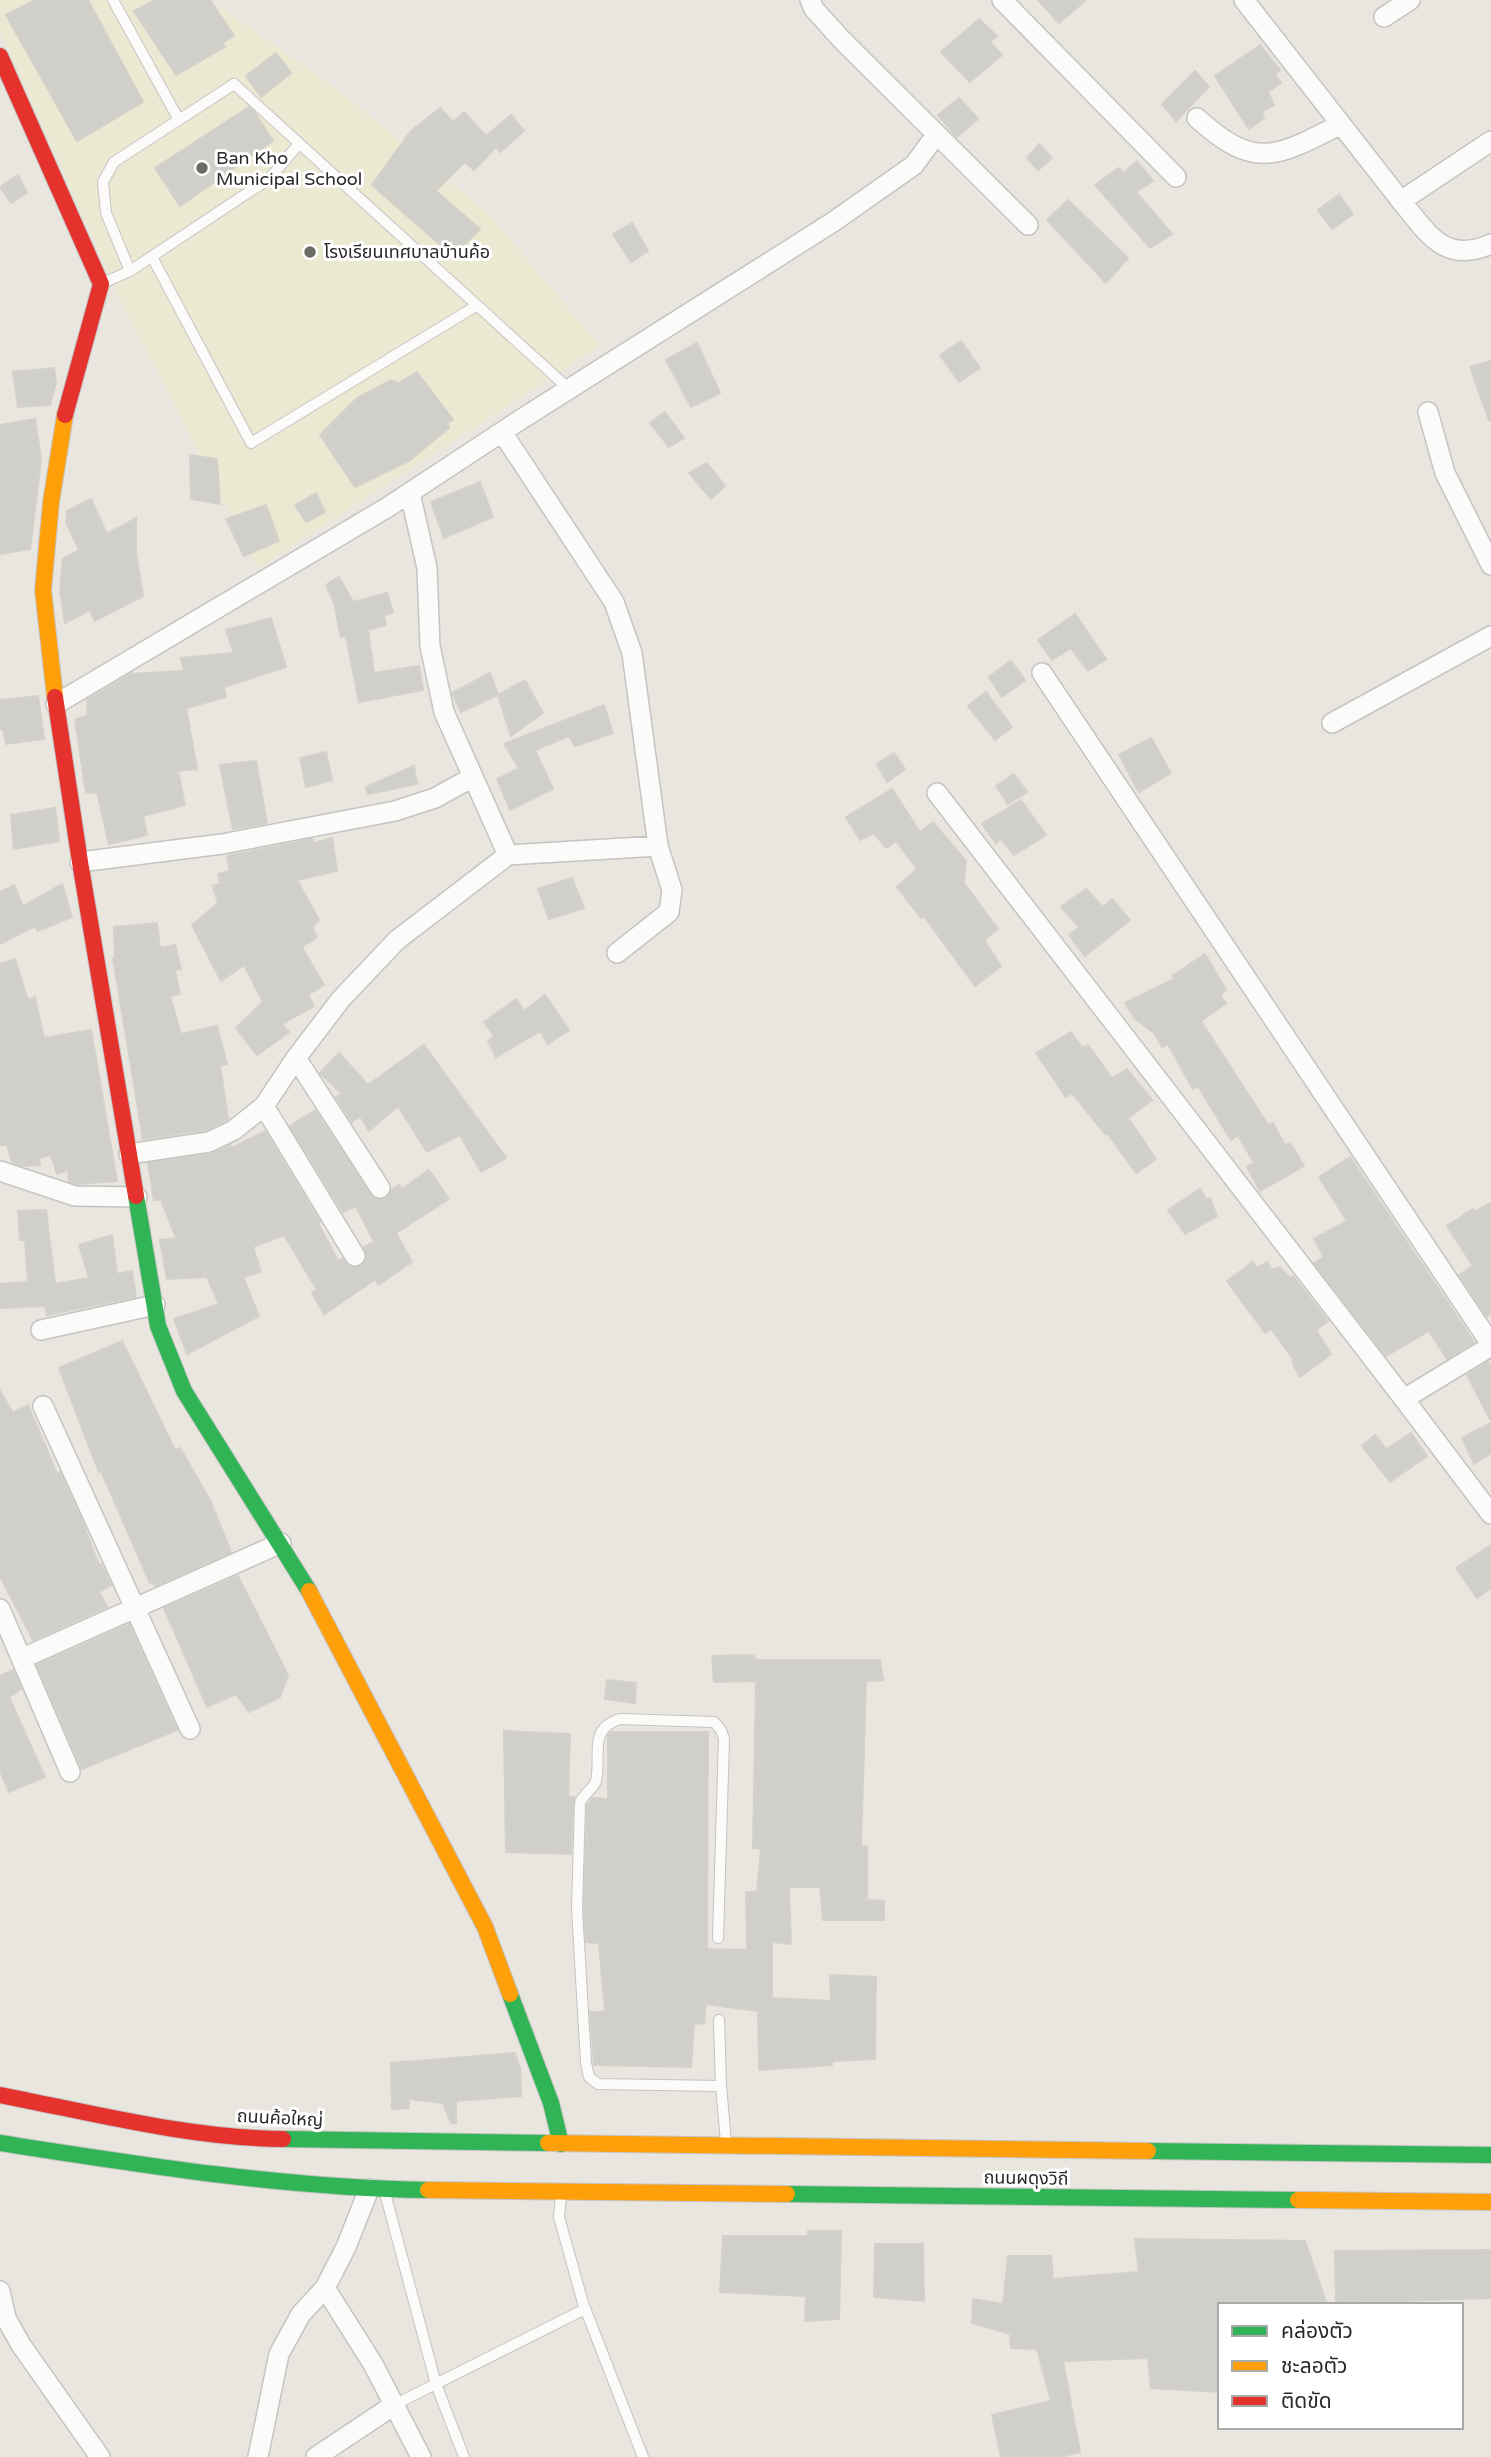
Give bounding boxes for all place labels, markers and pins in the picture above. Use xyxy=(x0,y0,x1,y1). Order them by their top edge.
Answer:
place label: Ban Kho Municipal School xyxy=(216,147,362,190)
marker: Ban Kho Municipal School xyxy=(194,160,210,176)
place label: โรงเรียนเทศบาลบ้านค้อ xyxy=(324,241,490,263)
marker: โรงเรียนเทศบาลบ้านค้อ xyxy=(302,244,318,260)

